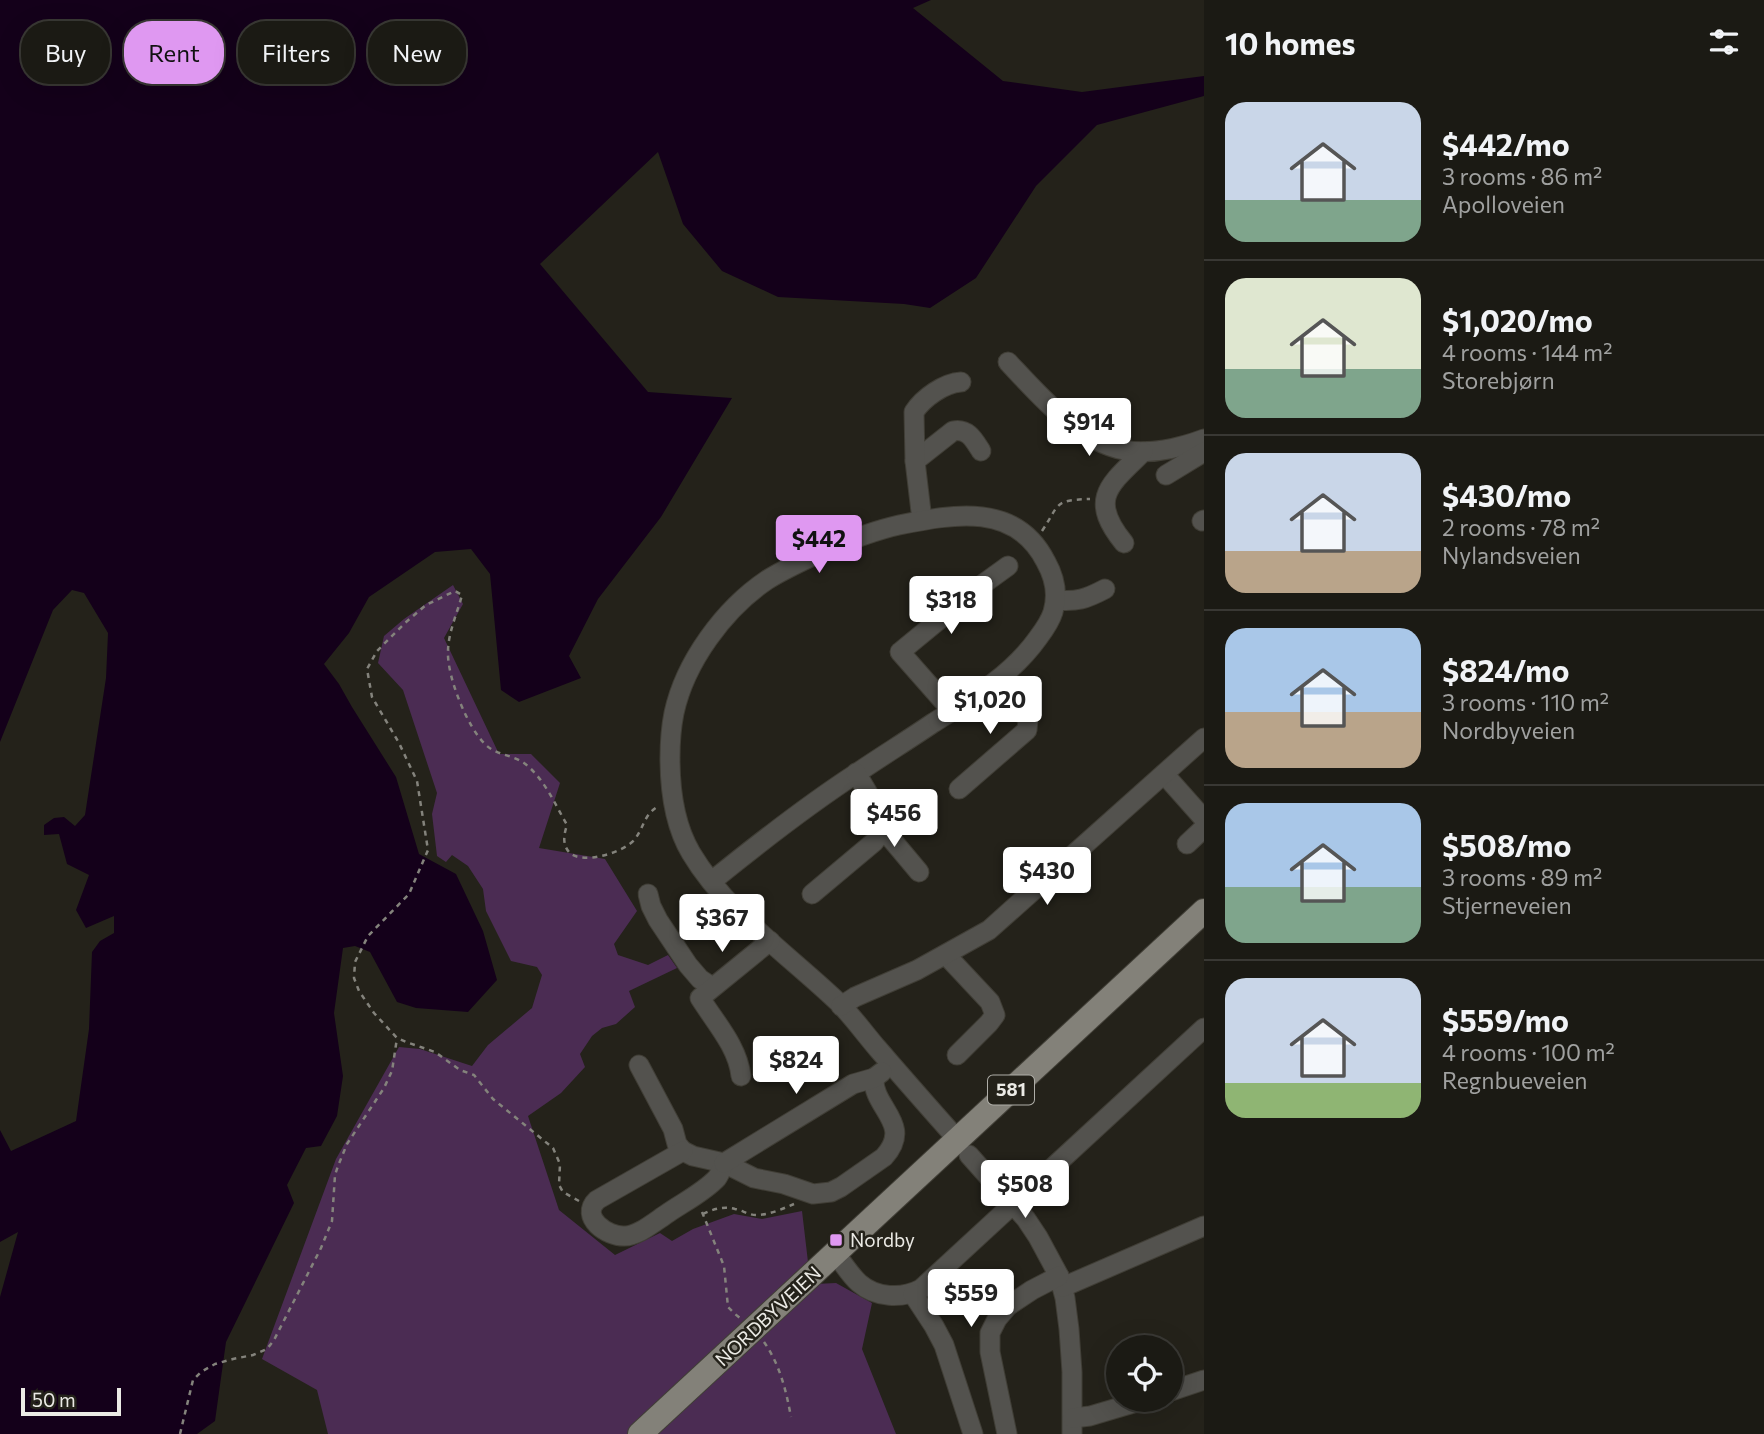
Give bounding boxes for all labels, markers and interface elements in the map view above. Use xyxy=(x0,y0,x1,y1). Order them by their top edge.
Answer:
chip: Buy xyxy=(21,21,110,84)
chip: Rent xyxy=(124,21,224,84)
chip: Filters xyxy=(238,21,354,84)
chip: New xyxy=(368,21,466,84)
icon: filters xyxy=(1705,23,1743,61)
text: 10 homes xyxy=(1225,24,1355,61)
text: $442/mo xyxy=(1442,125,1570,162)
icon: home xyxy=(1281,130,1365,214)
text: 3 rooms · 86 m² xyxy=(1442,162,1602,190)
text: Apolloveien xyxy=(1442,190,1565,218)
text: $1,020/mo xyxy=(1442,301,1593,338)
icon: home xyxy=(1281,306,1365,390)
text: 4 rooms · 144 m² xyxy=(1442,338,1612,366)
text: Storebjørn xyxy=(1442,366,1555,394)
pin: $914 xyxy=(1048,398,1130,458)
text: $914 xyxy=(1063,407,1115,435)
text: $430/mo xyxy=(1442,476,1571,513)
icon: home xyxy=(1281,481,1365,565)
text: 2 rooms · 78 m² xyxy=(1442,513,1600,541)
pin: $442 xyxy=(778,516,860,575)
text: $442 xyxy=(792,524,846,552)
text: Nylandsveien xyxy=(1442,541,1581,569)
pin: $318 xyxy=(910,576,992,636)
text: $318 xyxy=(925,585,977,613)
text: $824/mo xyxy=(1442,651,1569,688)
icon: home xyxy=(1281,656,1365,740)
pin: $1,020 xyxy=(933,676,1047,736)
text: $1,020 xyxy=(954,685,1026,713)
text: 3 rooms · 110 m² xyxy=(1442,688,1609,716)
text: Nordbyveien xyxy=(1442,716,1575,744)
pin: $456 xyxy=(853,790,935,849)
text: $456 xyxy=(867,798,921,826)
text: $508/mo xyxy=(1442,826,1571,863)
icon: home xyxy=(1281,831,1365,915)
pin: $430 xyxy=(1006,848,1088,907)
text: $430 xyxy=(1019,856,1075,884)
text: 3 rooms · 89 m² xyxy=(1442,863,1602,891)
text: Stjerneveien xyxy=(1442,891,1572,919)
pin: $367 xyxy=(681,894,763,954)
text: $367 xyxy=(695,903,749,931)
text: $559/mo xyxy=(1442,1001,1569,1038)
icon: home xyxy=(1281,1006,1365,1090)
pin: $824 xyxy=(755,1036,837,1096)
text: 4 rooms · 100 m² xyxy=(1442,1038,1615,1066)
text: $824 xyxy=(769,1045,823,1073)
text: Regnbueveien xyxy=(1442,1066,1587,1094)
road number: 581 xyxy=(988,1076,1034,1105)
pin: $508 xyxy=(984,1160,1066,1220)
text: $508 xyxy=(997,1169,1053,1197)
place label: Nordby xyxy=(850,1228,915,1251)
marker: Nordby xyxy=(828,1232,844,1248)
street label: NORDBYVEIEN xyxy=(710,1261,825,1370)
pin: $559 xyxy=(930,1270,1012,1329)
text: $559 xyxy=(944,1278,998,1306)
map controls xyxy=(1106,1335,1183,1412)
button: locate xyxy=(1106,1335,1183,1412)
scale bar xyxy=(21,1385,121,1417)
text: 50 m xyxy=(32,1388,76,1411)

